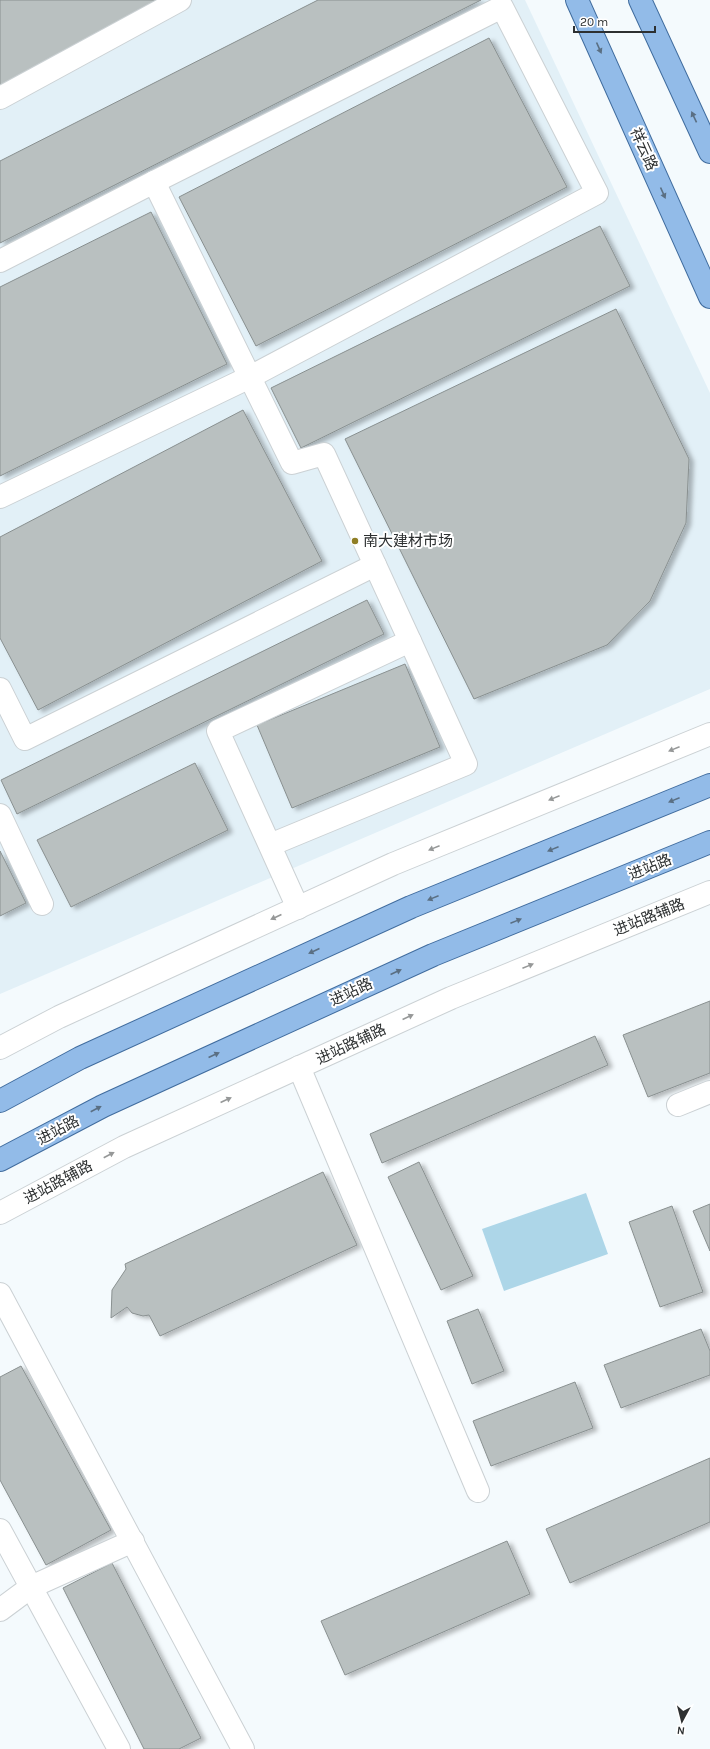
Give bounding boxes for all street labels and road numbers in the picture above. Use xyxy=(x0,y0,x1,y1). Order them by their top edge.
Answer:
street label: 祥云路 xyxy=(627,125,661,173)
street label: 进站路 xyxy=(626,850,674,884)
street label: 进站路辅路 xyxy=(611,895,687,939)
street label: 进站路 xyxy=(327,974,375,1010)
street label: 进站路辅路 xyxy=(313,1020,389,1068)
street label: 进站路 xyxy=(34,1111,82,1149)
street label: 进站路辅路 xyxy=(21,1156,95,1208)

